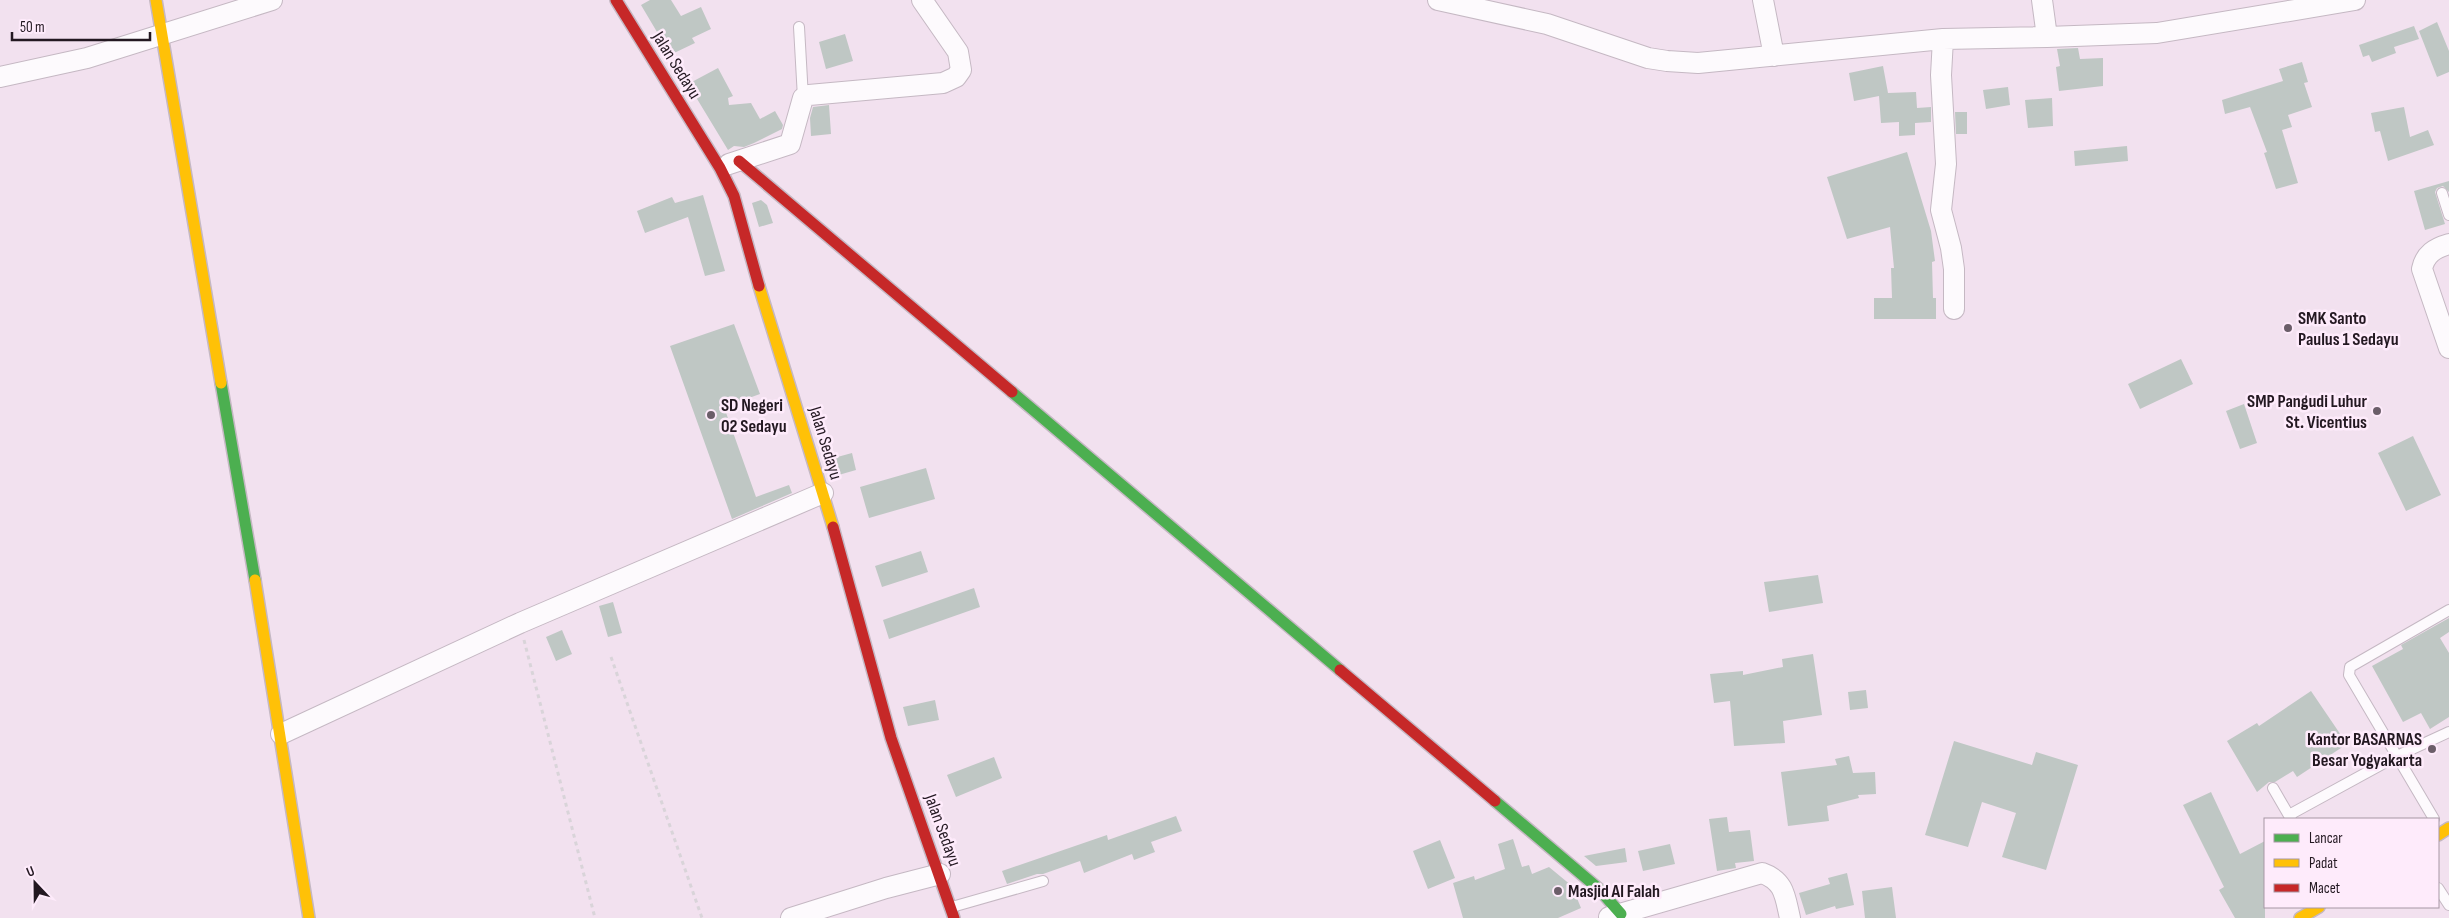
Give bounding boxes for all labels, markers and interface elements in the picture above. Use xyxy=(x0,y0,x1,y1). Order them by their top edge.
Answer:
scale bar xyxy=(12,10,150,42)
text: 50 m xyxy=(20,18,45,37)
street label: Jalan Sedayu xyxy=(647,27,705,103)
place label: SMK Santo Paulus 1 Sedayu xyxy=(2298,308,2399,350)
marker: SMK Santo Paulus 1 Sedayu xyxy=(2282,322,2294,334)
place label: SMP Pangudi Luhur St. Vicentius xyxy=(2247,391,2367,433)
place label: SD Negeri 02 Sedayu xyxy=(721,395,787,437)
street label: Jalan Sedayu xyxy=(804,403,847,482)
marker: SMP Pangudi Luhur St. Vicentius xyxy=(2371,405,2383,417)
marker: SD Negeri 02 Sedayu xyxy=(705,409,717,421)
place label: Kantor BASARNAS Besar Yogyakarta xyxy=(2307,729,2422,771)
marker: Kantor BASARNAS Besar Yogyakarta xyxy=(2426,743,2438,755)
street label: Jalan Sedayu xyxy=(919,790,965,869)
legend xyxy=(2264,818,2439,908)
text: Lancar xyxy=(2309,829,2343,848)
text: Padat xyxy=(2309,854,2338,873)
north arrow xyxy=(10,858,60,908)
text: U xyxy=(24,862,37,881)
text: Macet xyxy=(2309,879,2341,898)
place label: Masjid Al Falah xyxy=(1568,881,1660,902)
marker: Masjid Al Falah xyxy=(1552,885,1564,897)

